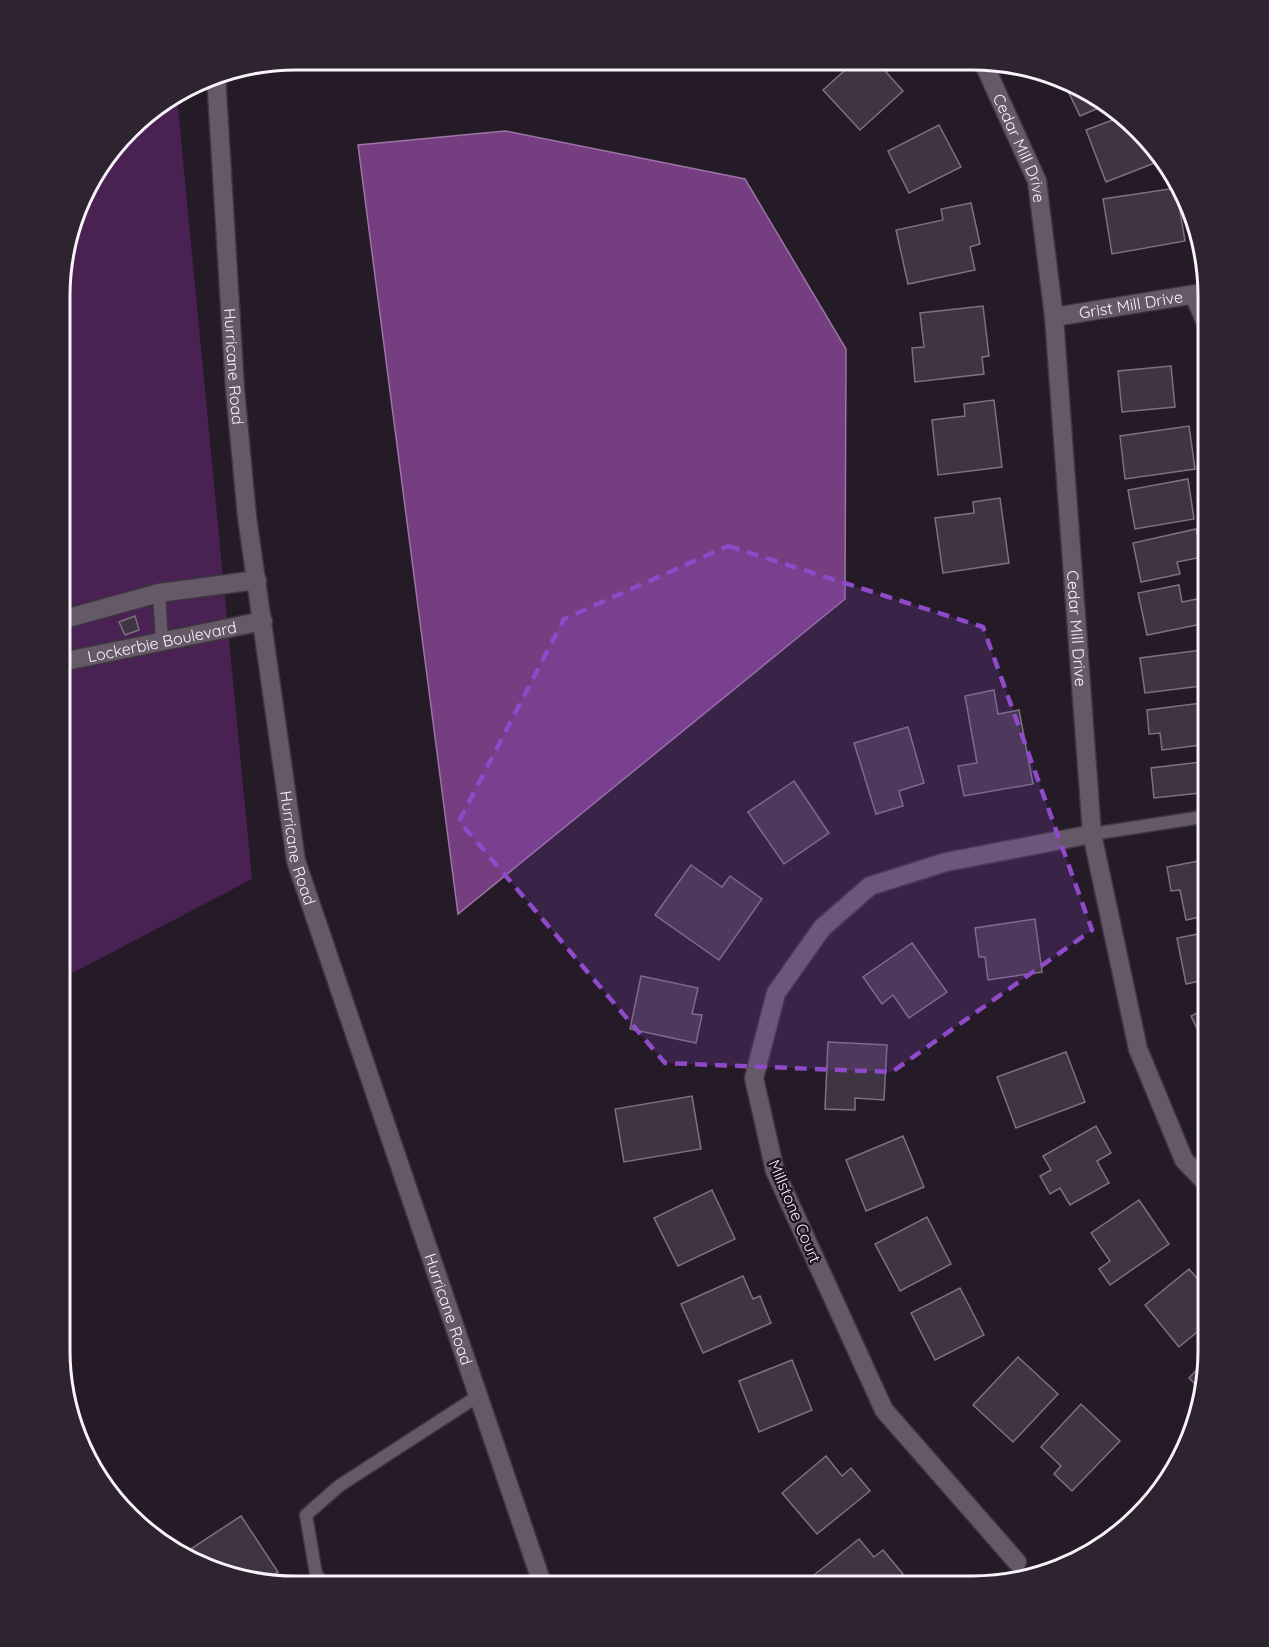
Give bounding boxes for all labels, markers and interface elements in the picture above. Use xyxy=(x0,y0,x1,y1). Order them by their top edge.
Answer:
street label: Cedar Mill Drive xyxy=(989,90,1050,204)
street label: Grist Mill Drive xyxy=(1078,286,1184,323)
street label: Hurricane Road xyxy=(220,308,248,426)
street label: Cedar Mill Drive xyxy=(1063,570,1091,687)
street label: Lockerbie Boulevard xyxy=(86,617,238,666)
street label: Hurricane Road xyxy=(276,789,320,908)
street label: Millstone Court xyxy=(764,1156,826,1266)
street label: Hurricane Road xyxy=(420,1251,477,1368)

